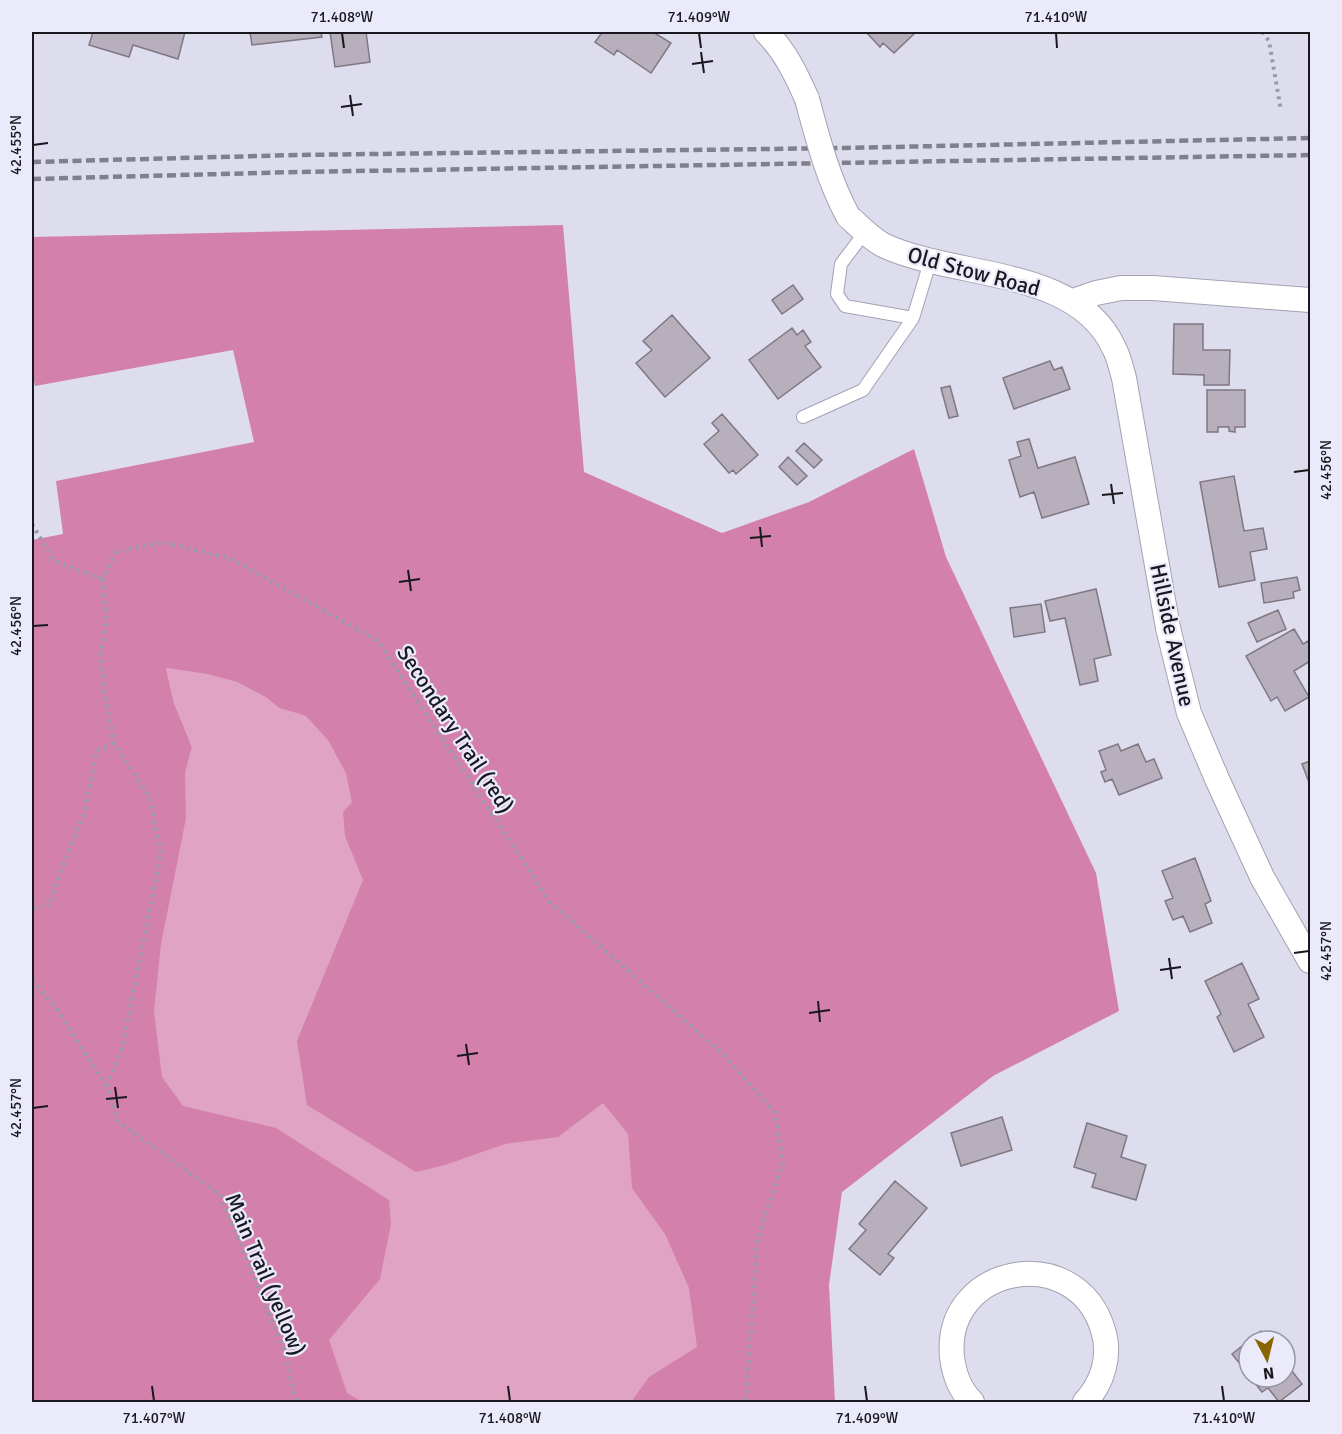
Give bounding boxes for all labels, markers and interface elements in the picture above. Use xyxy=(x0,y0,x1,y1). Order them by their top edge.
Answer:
text: 71.408°W xyxy=(311,8,374,26)
text: 71.409°W xyxy=(668,8,731,26)
text: 71.410°W xyxy=(1025,8,1088,26)
text: 42.455°N xyxy=(7,115,25,175)
street label: Old Stow Road xyxy=(905,241,1043,302)
text: 42.456°N xyxy=(1317,440,1335,500)
street label: Hillside Avenue xyxy=(1144,561,1201,709)
text: 42.456°N xyxy=(7,596,25,656)
street label: Secondary Trail (red) xyxy=(391,640,520,818)
text: 42.457°N xyxy=(1317,921,1335,981)
text: 42.457°N xyxy=(7,1078,25,1138)
street label: Main Trail (yellow) xyxy=(219,1189,312,1359)
north arrow xyxy=(1237,1329,1297,1389)
text: N xyxy=(1262,1362,1275,1383)
text: 71.407°W xyxy=(123,1409,186,1427)
text: 71.408°W xyxy=(479,1409,542,1427)
text: 71.409°W xyxy=(836,1409,899,1427)
text: 71.410°W xyxy=(1193,1409,1256,1427)

